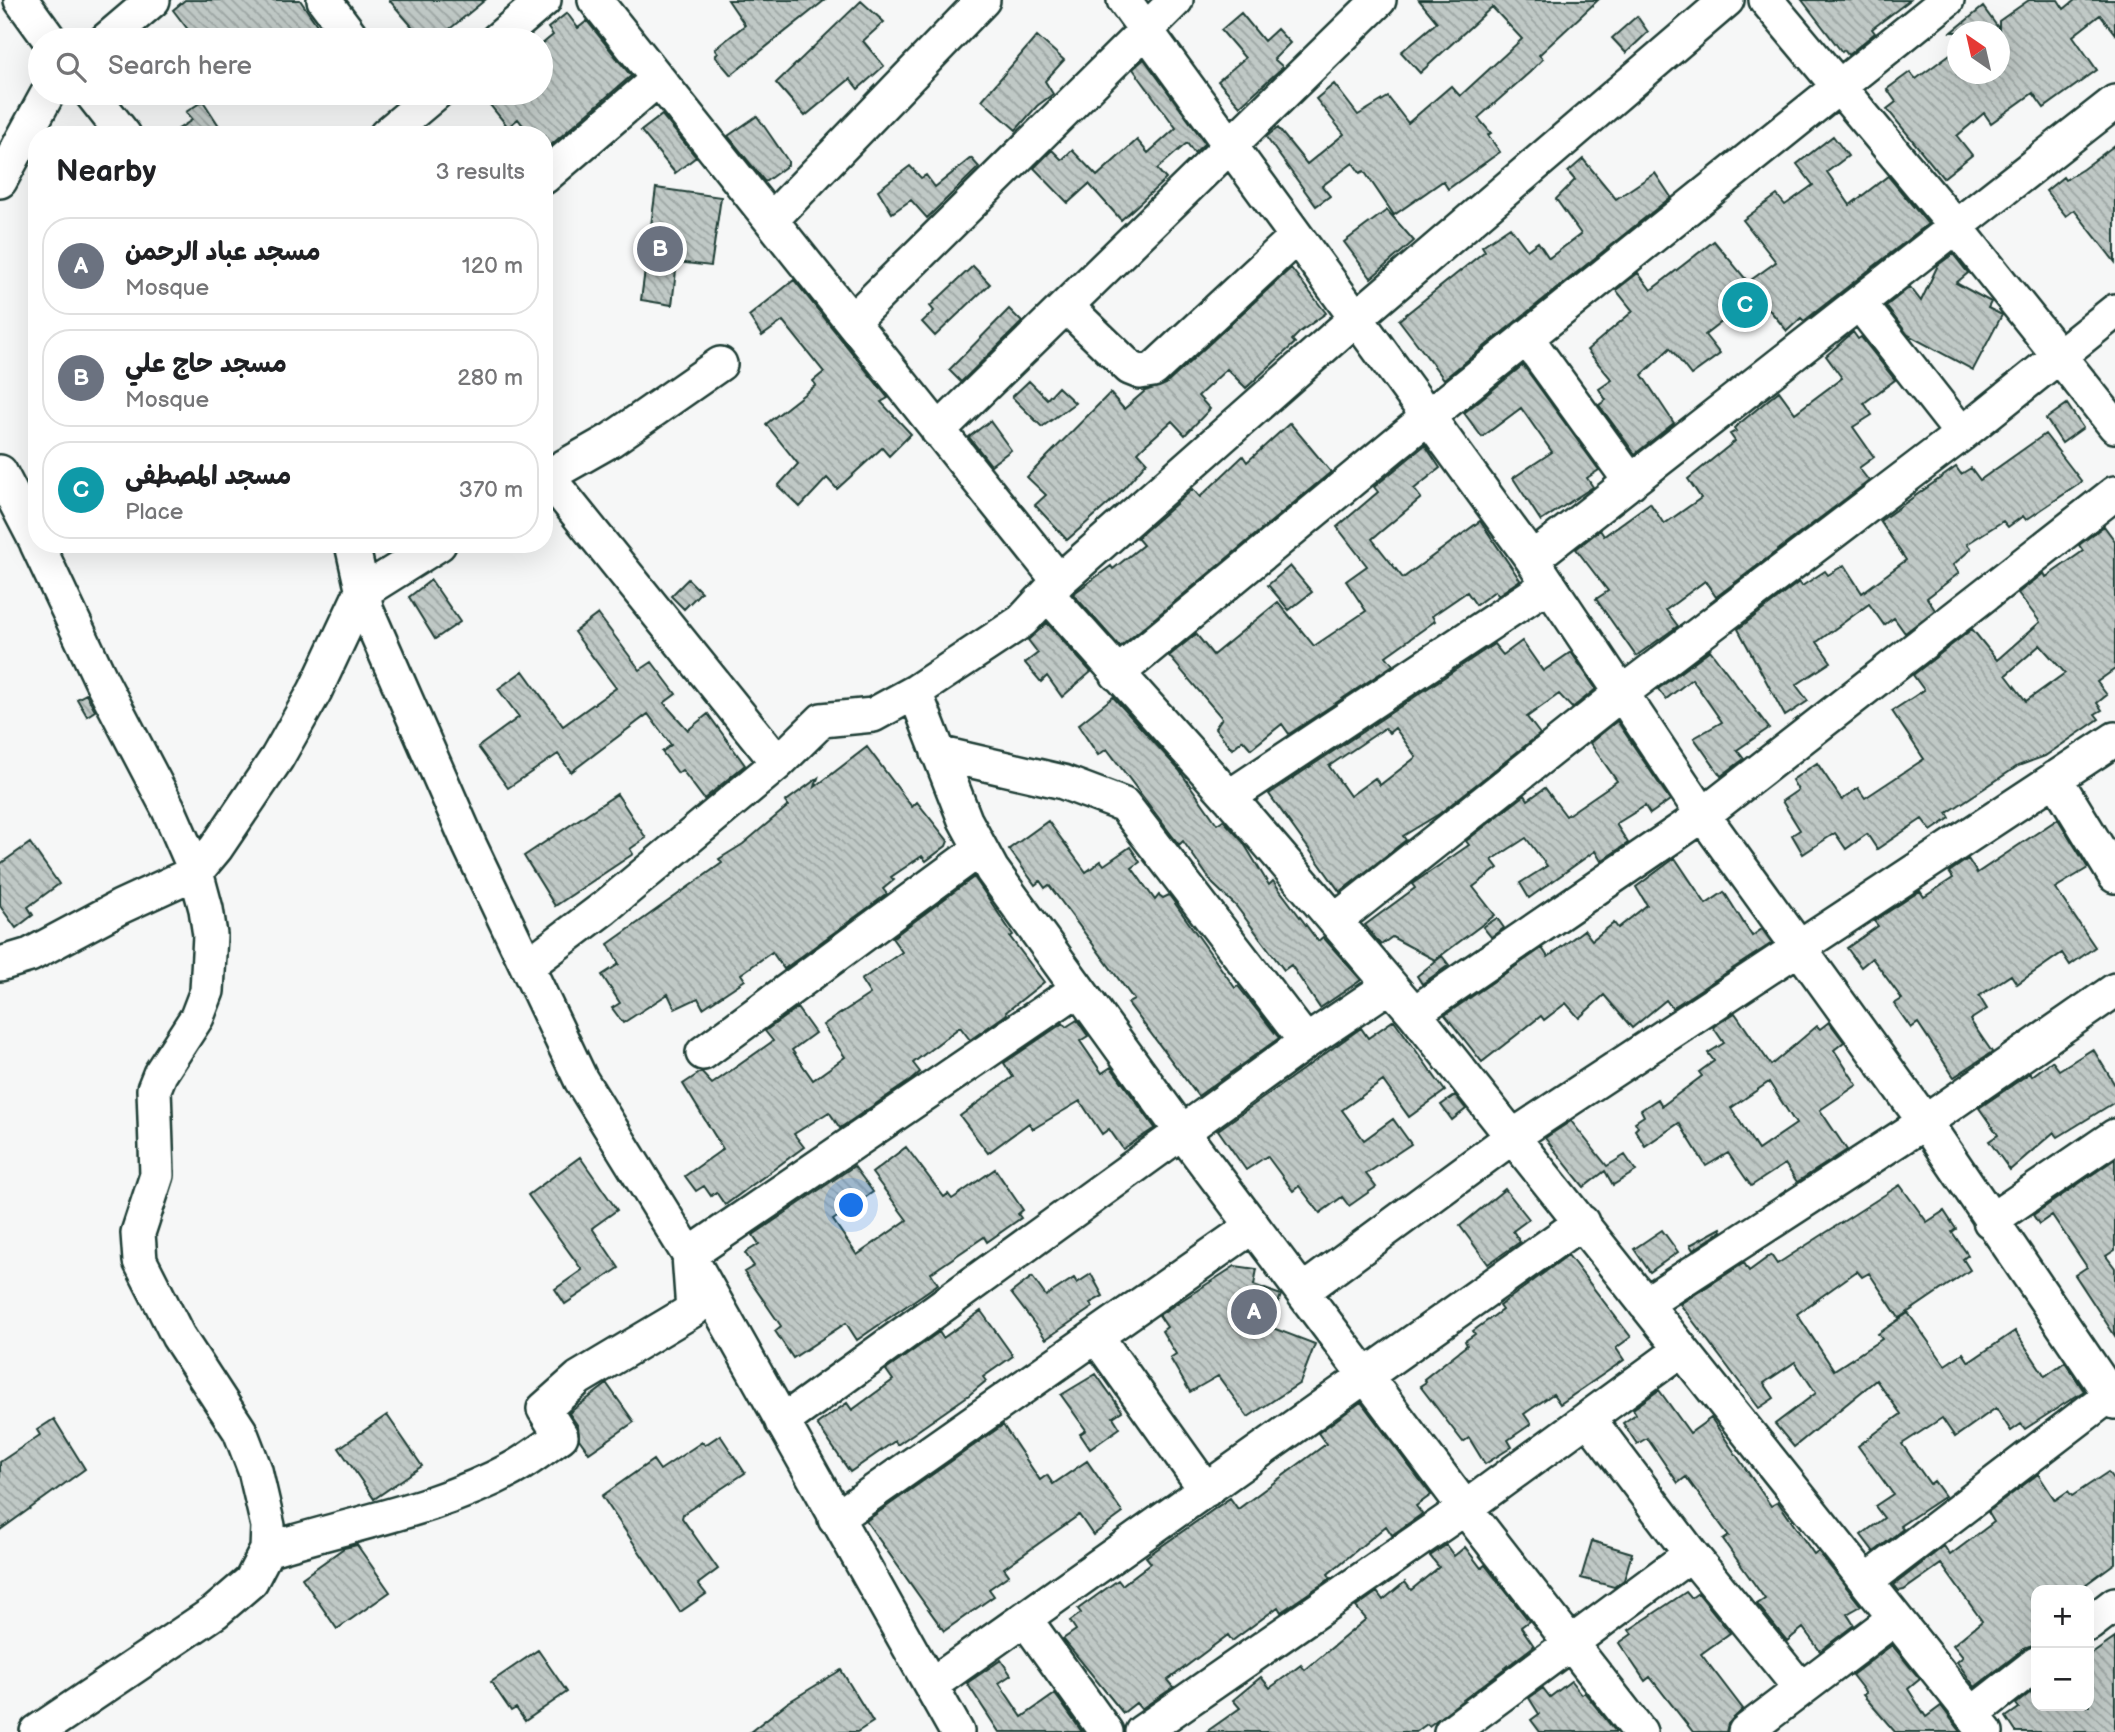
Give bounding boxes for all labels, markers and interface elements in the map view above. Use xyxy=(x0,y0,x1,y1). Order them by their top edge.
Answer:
north arrow xyxy=(1947,21,2010,84)
search box xyxy=(28,28,553,105)
icon: search xyxy=(52,48,90,86)
text: Search here xyxy=(108,51,252,82)
text: Nearby xyxy=(56,154,156,190)
text: 3 results xyxy=(436,158,525,186)
pin: B xyxy=(637,223,683,275)
text: مسجد عباد الرحمن xyxy=(125,237,321,268)
text: A xyxy=(74,252,88,280)
text: 120 m xyxy=(462,252,523,280)
text: Mosque xyxy=(125,274,209,302)
pin: C xyxy=(1722,279,1768,331)
text: مسجد حاج علي xyxy=(125,349,287,380)
text: B xyxy=(73,364,89,392)
text: 280 m xyxy=(457,364,523,392)
text: Mosque xyxy=(125,386,209,414)
text: مسجد المصطفى xyxy=(125,461,291,492)
text: C xyxy=(73,476,89,504)
text: 370 m xyxy=(459,476,523,504)
text: Place xyxy=(125,498,183,526)
your location xyxy=(834,1188,868,1222)
pin: A xyxy=(1231,1286,1277,1338)
map controls xyxy=(2031,1585,2094,1711)
button: + xyxy=(2031,1585,2094,1648)
button: − xyxy=(2031,1648,2094,1711)

